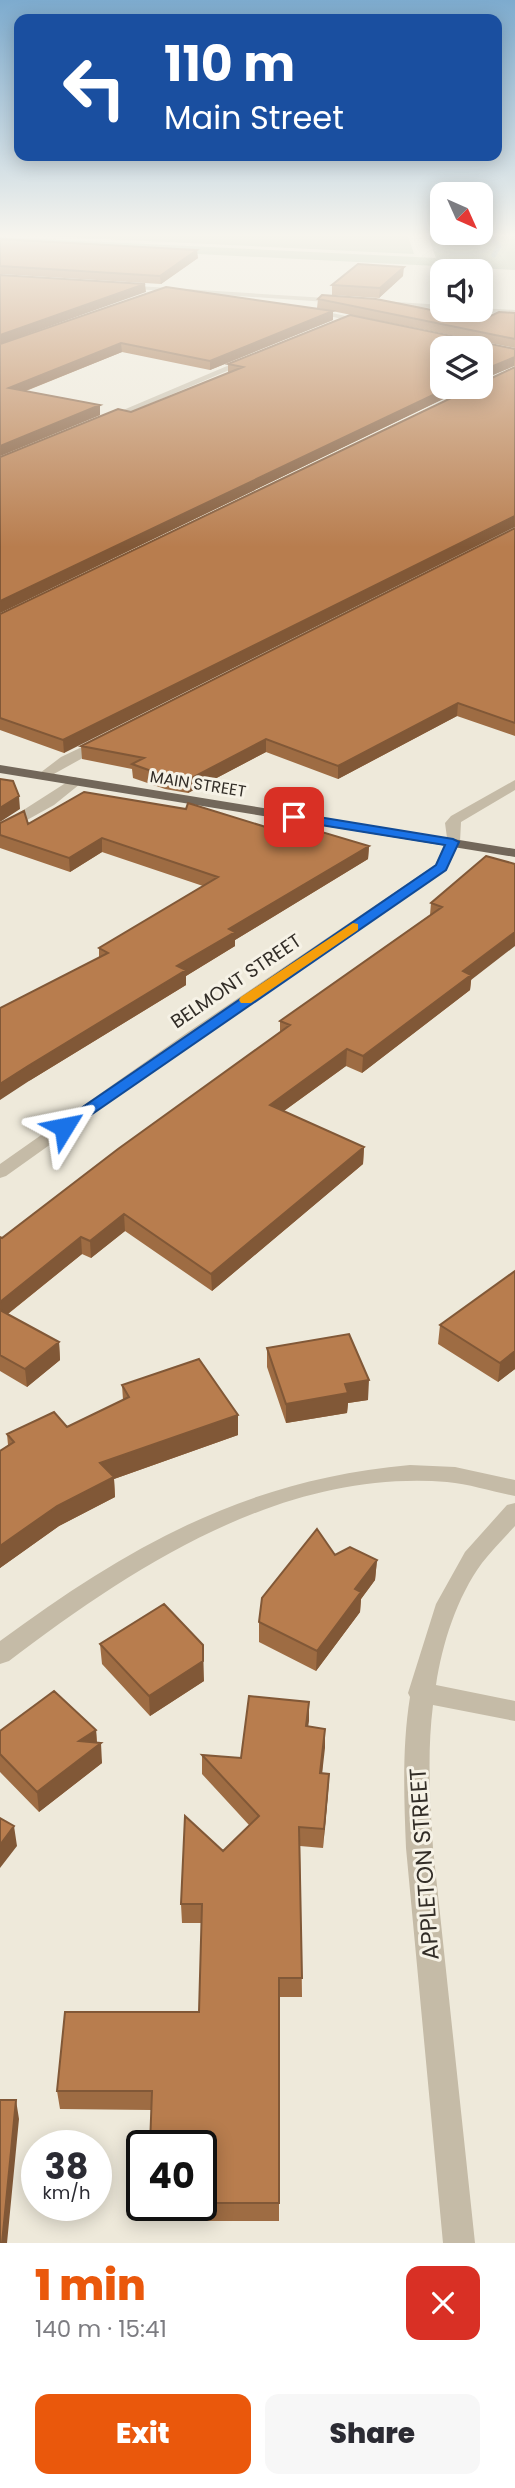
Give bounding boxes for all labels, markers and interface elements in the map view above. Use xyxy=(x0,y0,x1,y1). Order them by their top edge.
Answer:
text: 110 m xyxy=(164,30,295,98)
icon: left xyxy=(49,42,140,133)
text: Main Street xyxy=(164,95,344,140)
north arrow xyxy=(430,182,494,245)
map controls xyxy=(430,182,493,399)
button: sound xyxy=(430,259,493,322)
button: layers xyxy=(430,336,493,399)
street label: MAIN STREET xyxy=(148,765,248,803)
pin xyxy=(264,787,324,847)
icon: arrive xyxy=(275,798,313,836)
street label: BELMONT STREET xyxy=(165,927,307,1035)
position arrow xyxy=(27,1090,101,1164)
street label: APPLETON STREET xyxy=(401,1767,447,1961)
speed limit sign: 40 xyxy=(126,2130,217,2221)
text: 38 xyxy=(45,2142,88,2191)
text: km/h xyxy=(43,2180,90,2205)
text: 1 min xyxy=(35,2256,146,2315)
button: close xyxy=(406,2266,480,2340)
text: 140 m · 15:41 xyxy=(35,2313,167,2345)
button: Exit xyxy=(35,2394,251,2474)
button: Share xyxy=(265,2394,480,2474)

